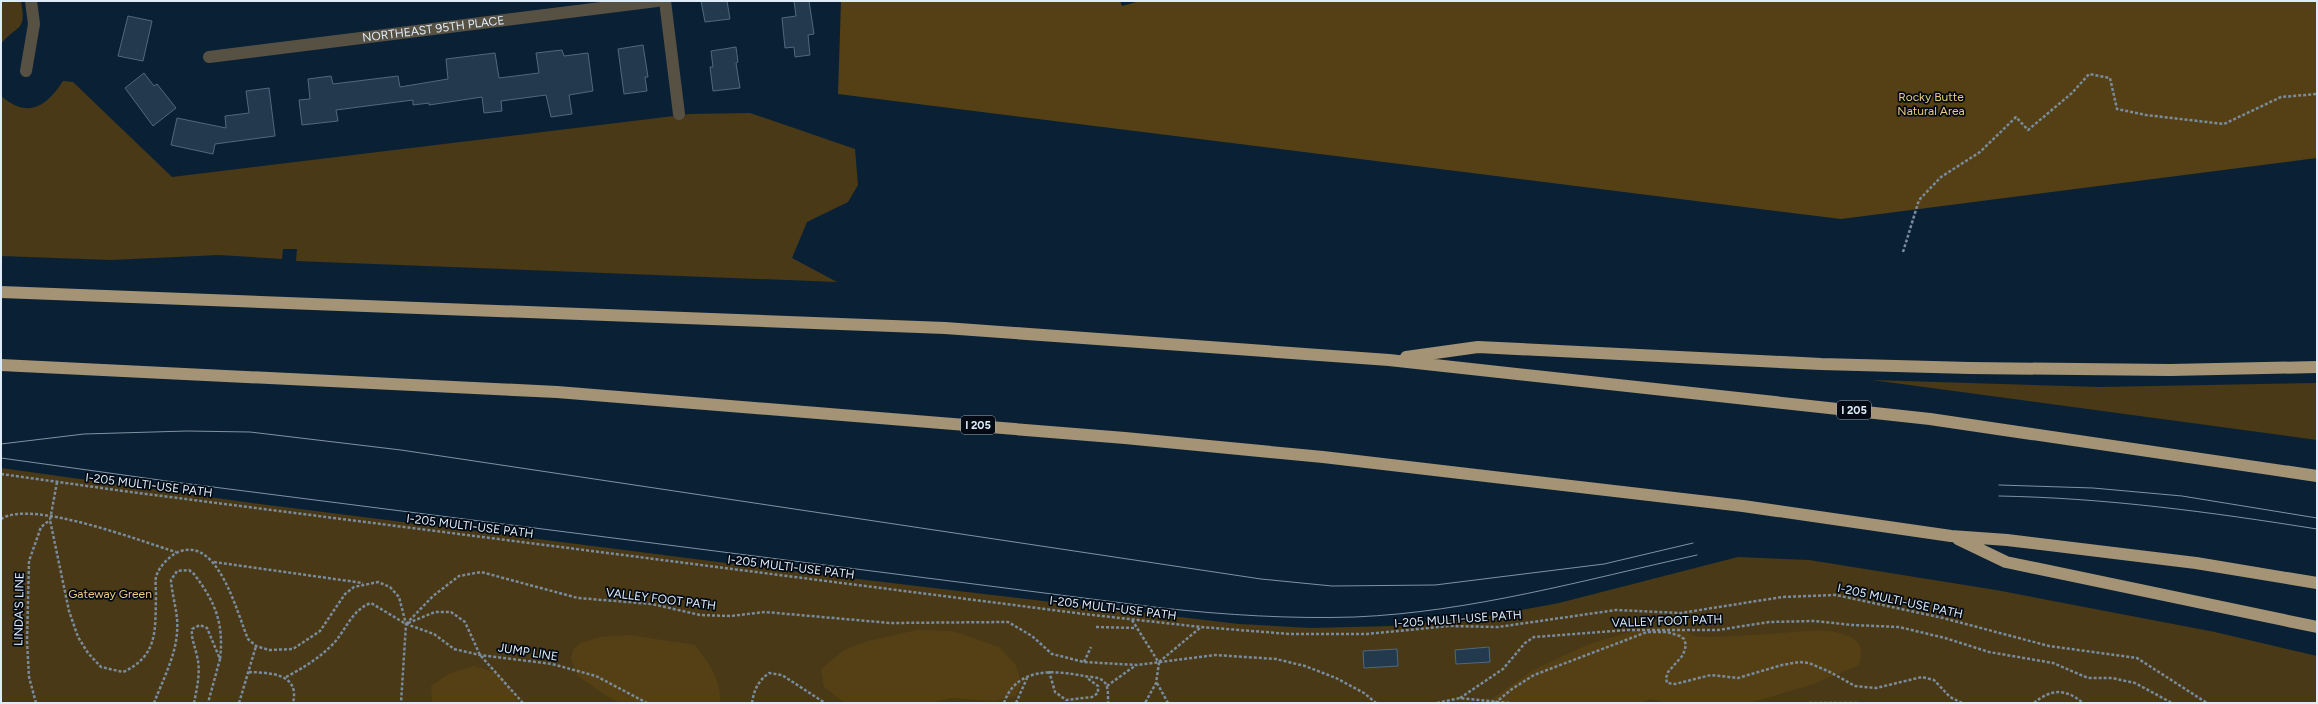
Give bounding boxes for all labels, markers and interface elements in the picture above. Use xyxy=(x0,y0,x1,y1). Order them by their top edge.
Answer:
street label: NORTHEAST 95TH PLACE xyxy=(361,13,505,45)
park label: Rocky Butte Natural Area xyxy=(1897,90,1965,118)
road number: I 205 xyxy=(1837,401,1871,419)
road number: I 205 xyxy=(961,416,995,434)
street label: I-205 MULTI-USE PATH xyxy=(85,470,213,500)
street label: I-205 MULTI-USE PATH xyxy=(406,511,534,541)
street label: I-205 MULTI-USE PATH xyxy=(727,552,855,582)
street label: LINDA'S LINE xyxy=(11,572,27,646)
street label: I-205 MULTI-USE PATH xyxy=(1836,581,1964,621)
street label: VALLEY FOOT PATH xyxy=(605,585,717,613)
park label: Gateway Green xyxy=(68,587,152,601)
street label: I-205 MULTI-USE PATH xyxy=(1049,593,1177,623)
street label: I-205 MULTI-USE PATH xyxy=(1394,608,1522,630)
street label: VALLEY FOOT PATH xyxy=(1611,612,1723,630)
street label: JUMP LINE xyxy=(497,640,559,664)

